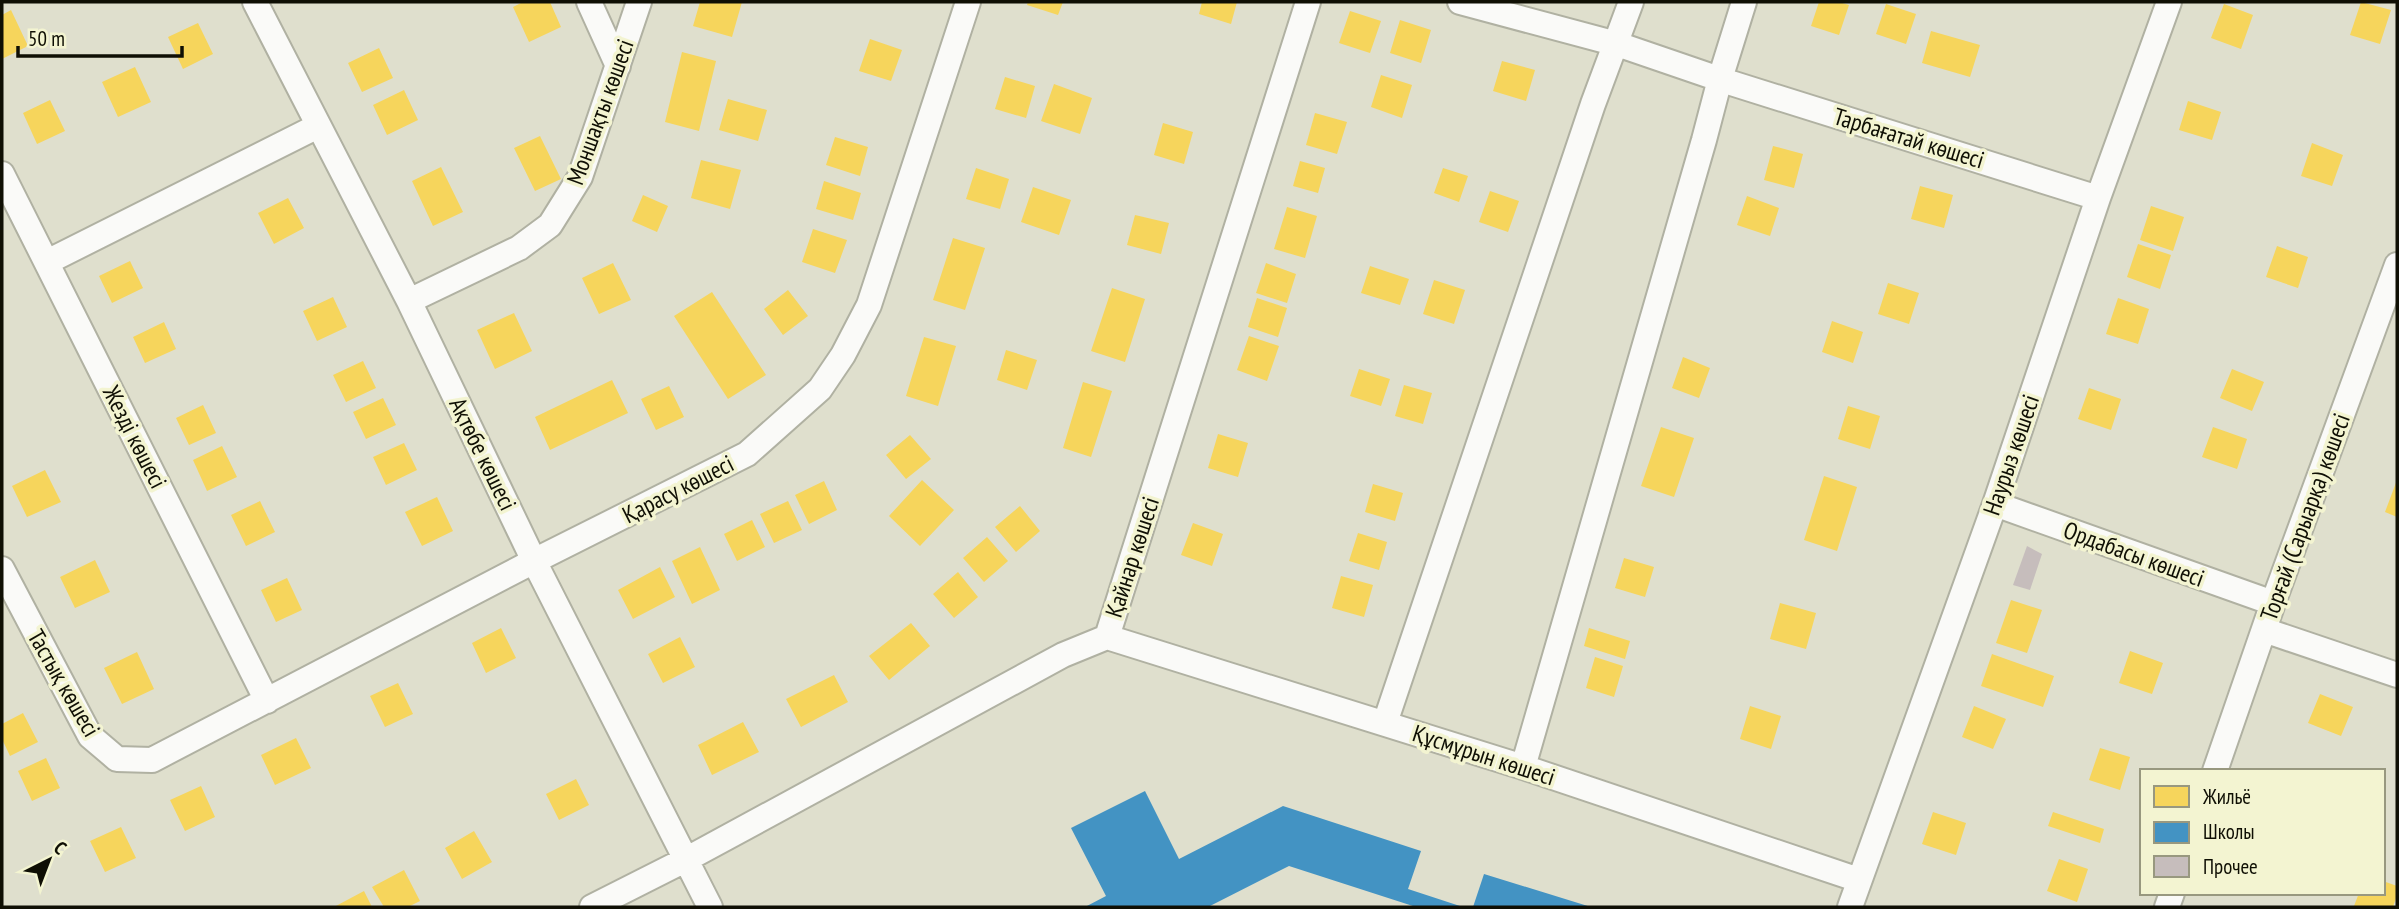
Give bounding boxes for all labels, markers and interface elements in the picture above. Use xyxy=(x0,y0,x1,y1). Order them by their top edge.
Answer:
scale bar xyxy=(18,14,182,58)
text: 50 m xyxy=(28,25,65,52)
street label: Моншақты көшесі xyxy=(559,35,641,189)
street label: Тарбағатай көшесі xyxy=(1830,100,1988,176)
street label: Жезді көшесі xyxy=(95,379,174,494)
street label: Наурыз көшесі xyxy=(1976,391,2046,519)
street label: Ақтөбе көшесі xyxy=(442,393,524,515)
street label: Торғай (Сарыарқа) көшесі xyxy=(2253,409,2357,625)
street label: Қарасу көшесі xyxy=(617,448,739,530)
street label: Қайнар көшесі xyxy=(1098,493,1166,621)
street label: Ордабасы көшесі xyxy=(2059,514,2209,594)
street label: Тастық көшесі xyxy=(21,624,107,742)
street label: Құсмұрын көшесі xyxy=(1409,717,1559,793)
legend xyxy=(2140,769,2385,895)
text: Жильё xyxy=(2202,783,2251,810)
text: Школы xyxy=(2203,818,2255,845)
north arrow xyxy=(14,825,84,895)
text: С xyxy=(49,836,72,859)
text: Прочее xyxy=(2203,853,2258,880)

